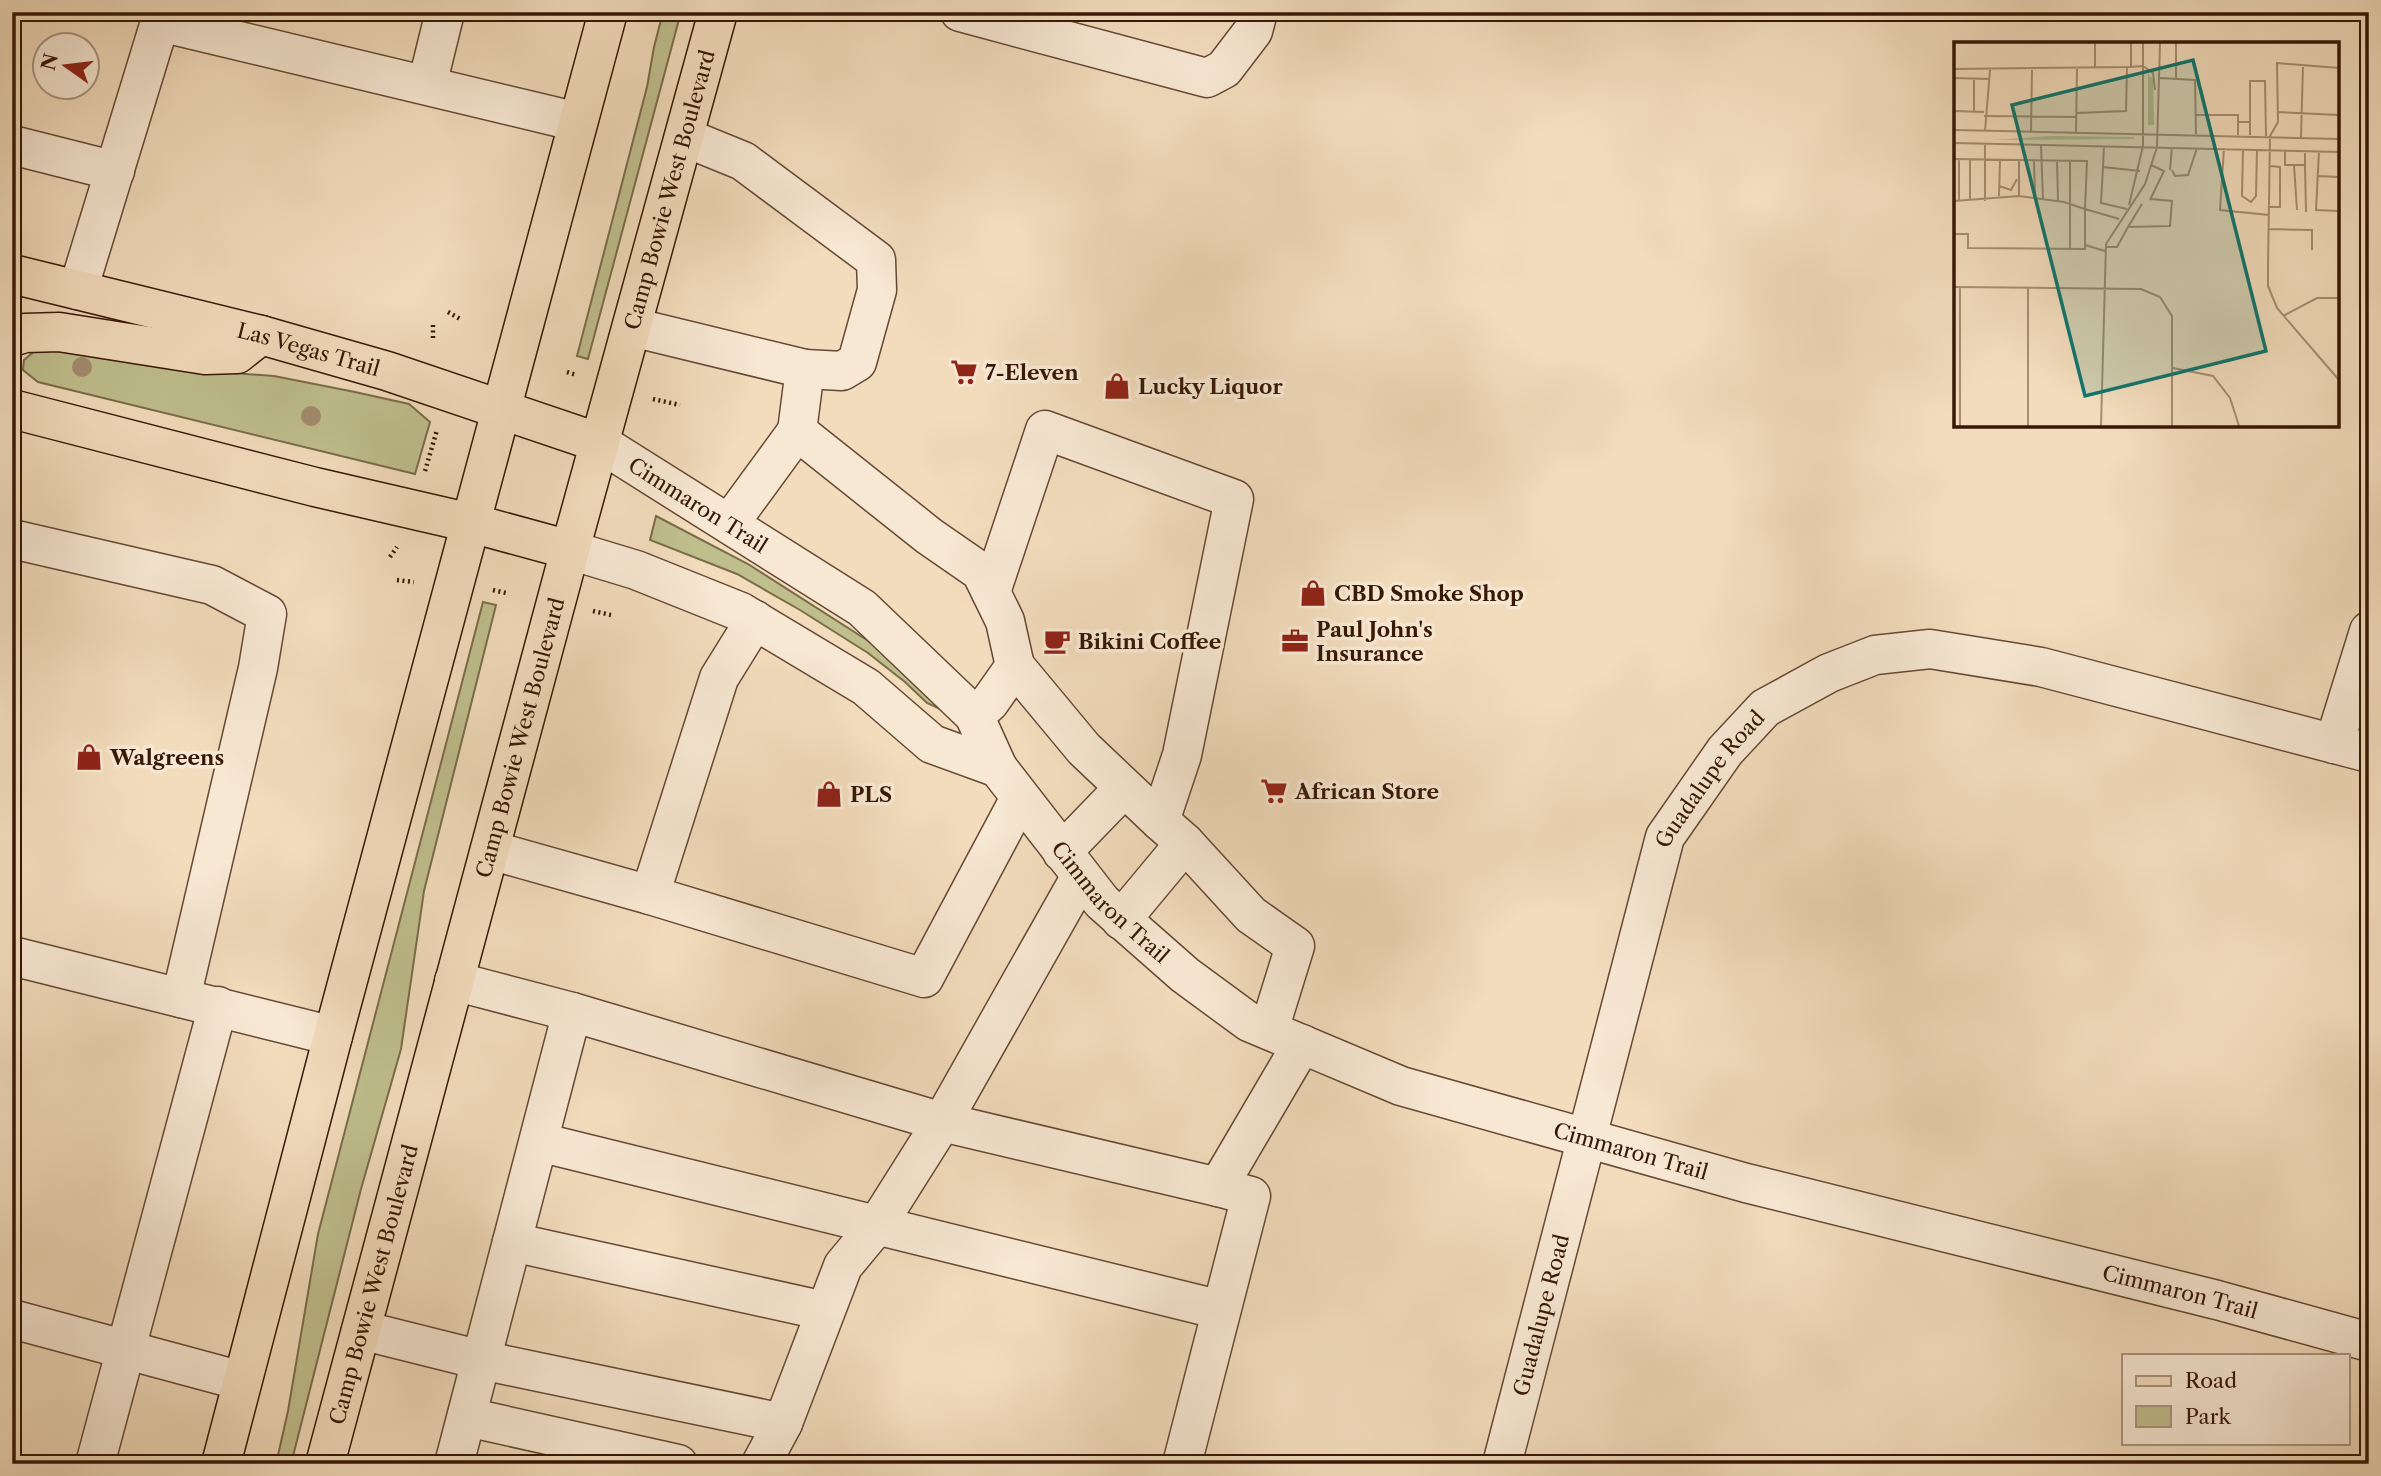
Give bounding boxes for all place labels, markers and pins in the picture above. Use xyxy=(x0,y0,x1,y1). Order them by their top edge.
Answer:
supermarket icon: 7-Eleven xyxy=(949,357,979,387)
place label: 7-Eleven xyxy=(985,360,1079,385)
shop icon: Lucky Liquor xyxy=(1102,371,1132,401)
place label: Lucky Liquor xyxy=(1138,374,1283,399)
shop icon: CBD Smoke Shop xyxy=(1298,578,1328,608)
place label: CBD Smoke Shop xyxy=(1334,581,1524,606)
place label: Paul John's Insurance xyxy=(1316,617,1433,666)
cafe icon: Bikini Coffee xyxy=(1042,626,1072,656)
office icon: Paul John's Insurance xyxy=(1280,626,1310,656)
place label: Bikini Coffee xyxy=(1078,629,1221,654)
shop icon: Walgreens xyxy=(74,742,104,772)
place label: Walgreens xyxy=(109,745,224,770)
supermarket icon: African Store xyxy=(1259,776,1289,806)
shop icon: PLS xyxy=(814,779,844,809)
place label: African Store xyxy=(1294,779,1439,804)
place label: PLS xyxy=(850,782,892,807)

